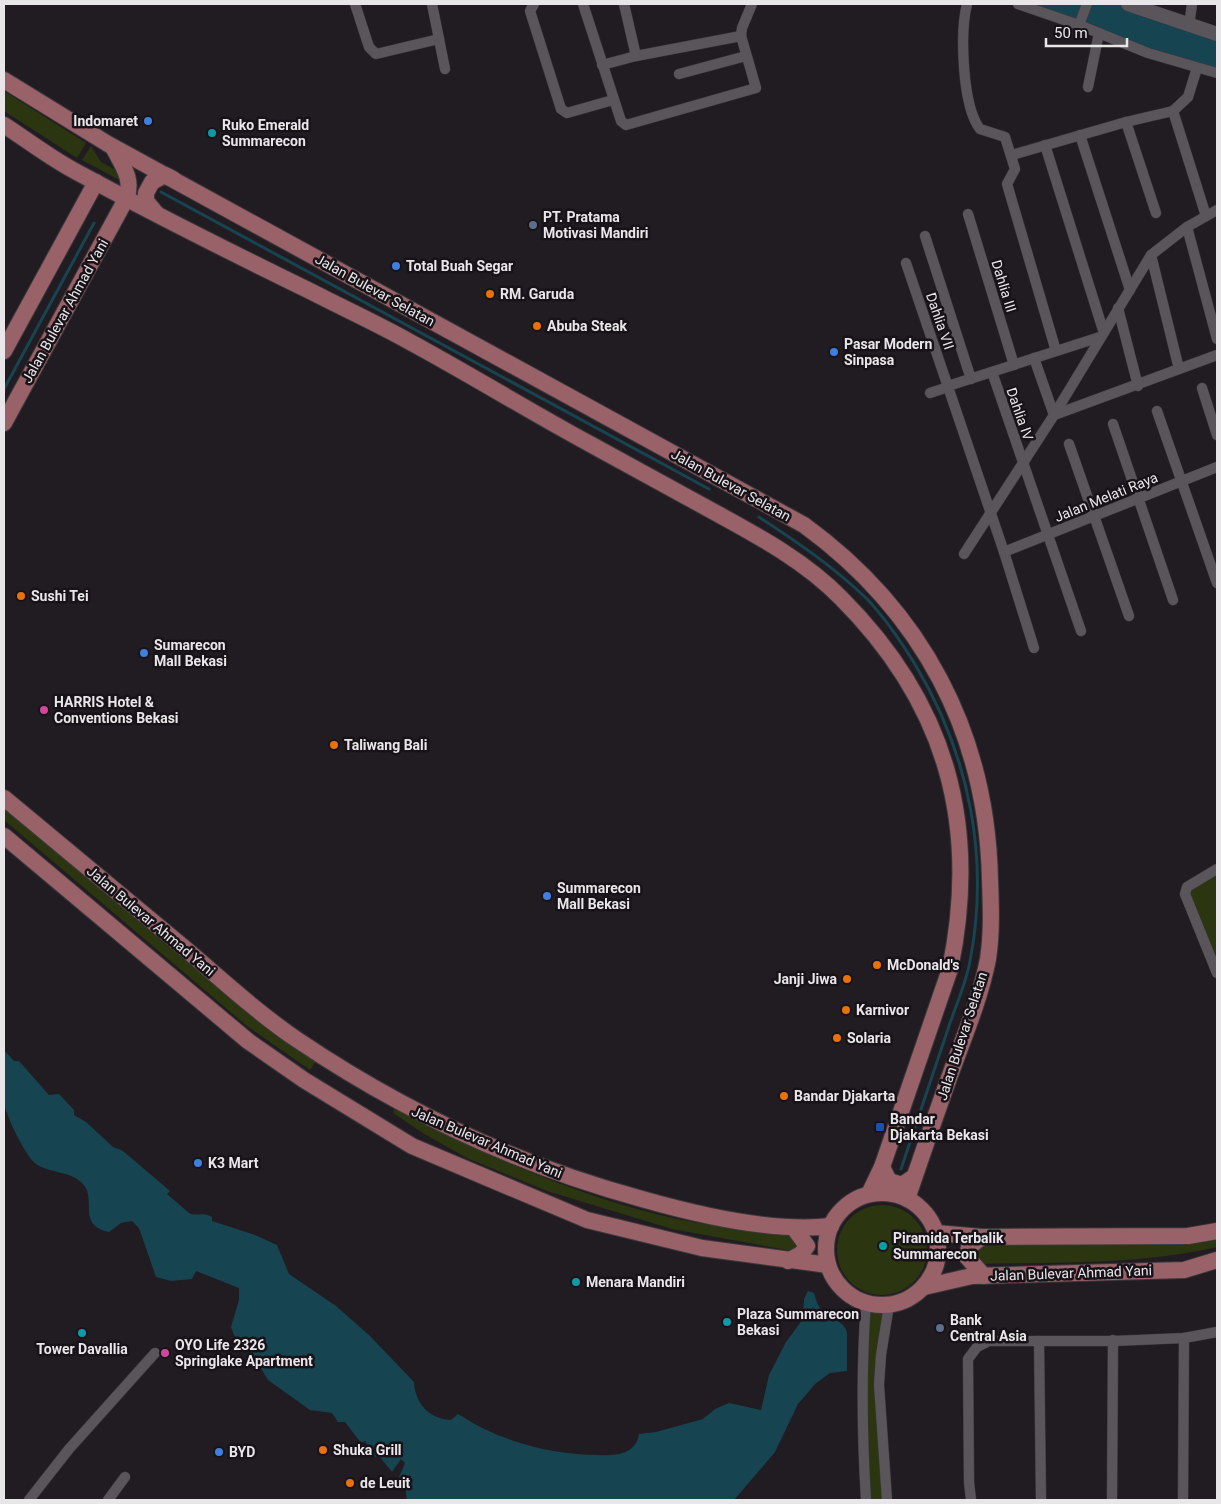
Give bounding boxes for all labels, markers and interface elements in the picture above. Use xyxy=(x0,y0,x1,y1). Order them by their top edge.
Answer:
scale bar xyxy=(1046,15,1127,47)
text: 50 m xyxy=(1054,24,1088,42)
place label: Indomaret xyxy=(73,113,138,129)
marker: Indomaret xyxy=(142,115,154,127)
place label: Ruko Emerald Summarecon xyxy=(222,117,309,149)
marker: Ruko Emerald Summarecon xyxy=(206,127,218,139)
place label: PT. Pratama Motivasi Mandiri xyxy=(543,209,648,241)
marker: PT. Pratama Motivasi Mandiri xyxy=(527,219,539,231)
street label: Jalan Bulevar Ahmad Yani xyxy=(19,236,111,386)
street label: Jalan Bulevar Selatan xyxy=(313,251,437,329)
place label: Total Buah Segar xyxy=(406,258,513,274)
street label: Dahlia III xyxy=(988,258,1020,314)
marker: Total Buah Segar xyxy=(390,260,402,272)
place label: RM. Garuda xyxy=(500,286,575,302)
marker: RM. Garuda xyxy=(484,288,496,300)
street label: Dahlia VII xyxy=(923,291,957,351)
place label: Abuba Steak xyxy=(547,318,627,334)
marker: Abuba Steak xyxy=(531,320,543,332)
place label: Pasar Modern Sinpasa xyxy=(844,336,932,368)
marker: Pasar Modern Sinpasa xyxy=(828,346,840,358)
street label: Dahlia lV xyxy=(1004,386,1037,443)
street label: Jalan Bulevar Selatan xyxy=(669,446,793,524)
street label: Jalan Melati Raya xyxy=(1052,469,1160,525)
place label: Sushi Tei xyxy=(31,588,89,604)
marker: Sushi Tei xyxy=(15,590,27,602)
place label: Sumarecon Mall Bekasi xyxy=(154,637,227,669)
marker: Sumarecon Mall Bekasi xyxy=(138,647,150,659)
place label: HARRIS Hotel & Conventions Bekasi xyxy=(54,694,179,726)
marker: HARRIS Hotel & Conventions Bekasi xyxy=(38,704,50,716)
place label: Taliwang Bali xyxy=(344,737,428,753)
marker: Taliwang Bali xyxy=(328,739,340,751)
street label: Jalan Bulevar Ahmad Yani xyxy=(84,863,218,979)
place label: Summarecon Mall Bekasi xyxy=(557,880,641,912)
marker: Summarecon Mall Bekasi xyxy=(541,890,553,902)
place label: McDonald's xyxy=(887,957,959,973)
marker: McDonald's xyxy=(871,959,883,971)
street label: Jalan Bulevar Selatan xyxy=(934,970,990,1102)
place label: Janji Jiwa xyxy=(774,971,837,987)
marker: Janji Jiwa xyxy=(841,973,853,985)
place label: Karnivor xyxy=(856,1002,909,1018)
marker: Karnivor xyxy=(840,1004,852,1016)
place label: Solaria xyxy=(847,1030,892,1046)
marker: Solaria xyxy=(831,1032,843,1044)
place label: Bandar Djakarta xyxy=(794,1088,896,1104)
marker: Bandar Djakarta xyxy=(778,1090,790,1102)
street label: Jalan Bulevar Ahmad Yani xyxy=(409,1103,565,1181)
place label: Bandar Djakarta Bekasi xyxy=(890,1111,989,1143)
marker: Bandar Djakarta Bekasi xyxy=(874,1121,886,1133)
place label: K3 Mart xyxy=(208,1155,259,1171)
marker: K3 Mart xyxy=(192,1157,204,1169)
place label: Piramida Terbalik Summarecon xyxy=(893,1230,1004,1262)
marker: Piramida Terbalik Summarecon xyxy=(877,1240,889,1252)
street label: Jalan Bulevar Ahmad Yani xyxy=(990,1262,1152,1284)
place label: Menara Mandiri xyxy=(586,1274,685,1290)
marker: Menara Mandiri xyxy=(570,1276,582,1288)
place label: Plaza Summarecon Bekasi xyxy=(737,1306,859,1338)
place label: Bank Central Asia xyxy=(950,1312,1027,1344)
marker: Plaza Summarecon Bekasi xyxy=(721,1316,733,1328)
marker: Bank Central Asia xyxy=(934,1322,946,1334)
marker: Tower Davallia xyxy=(76,1327,88,1339)
place label: OYO Life 2326 Springlake Apartment xyxy=(175,1337,313,1369)
place label: Tower Davallia xyxy=(36,1341,128,1357)
marker: OYO Life 2326 Springlake Apartment xyxy=(159,1347,171,1359)
place label: Shuka Grill xyxy=(333,1442,402,1458)
place label: BYD xyxy=(229,1444,255,1460)
marker: Shuka Grill xyxy=(317,1444,329,1456)
marker: BYD xyxy=(213,1446,225,1458)
place label: de Leuit xyxy=(360,1475,411,1491)
marker: de Leuit xyxy=(344,1477,356,1489)

